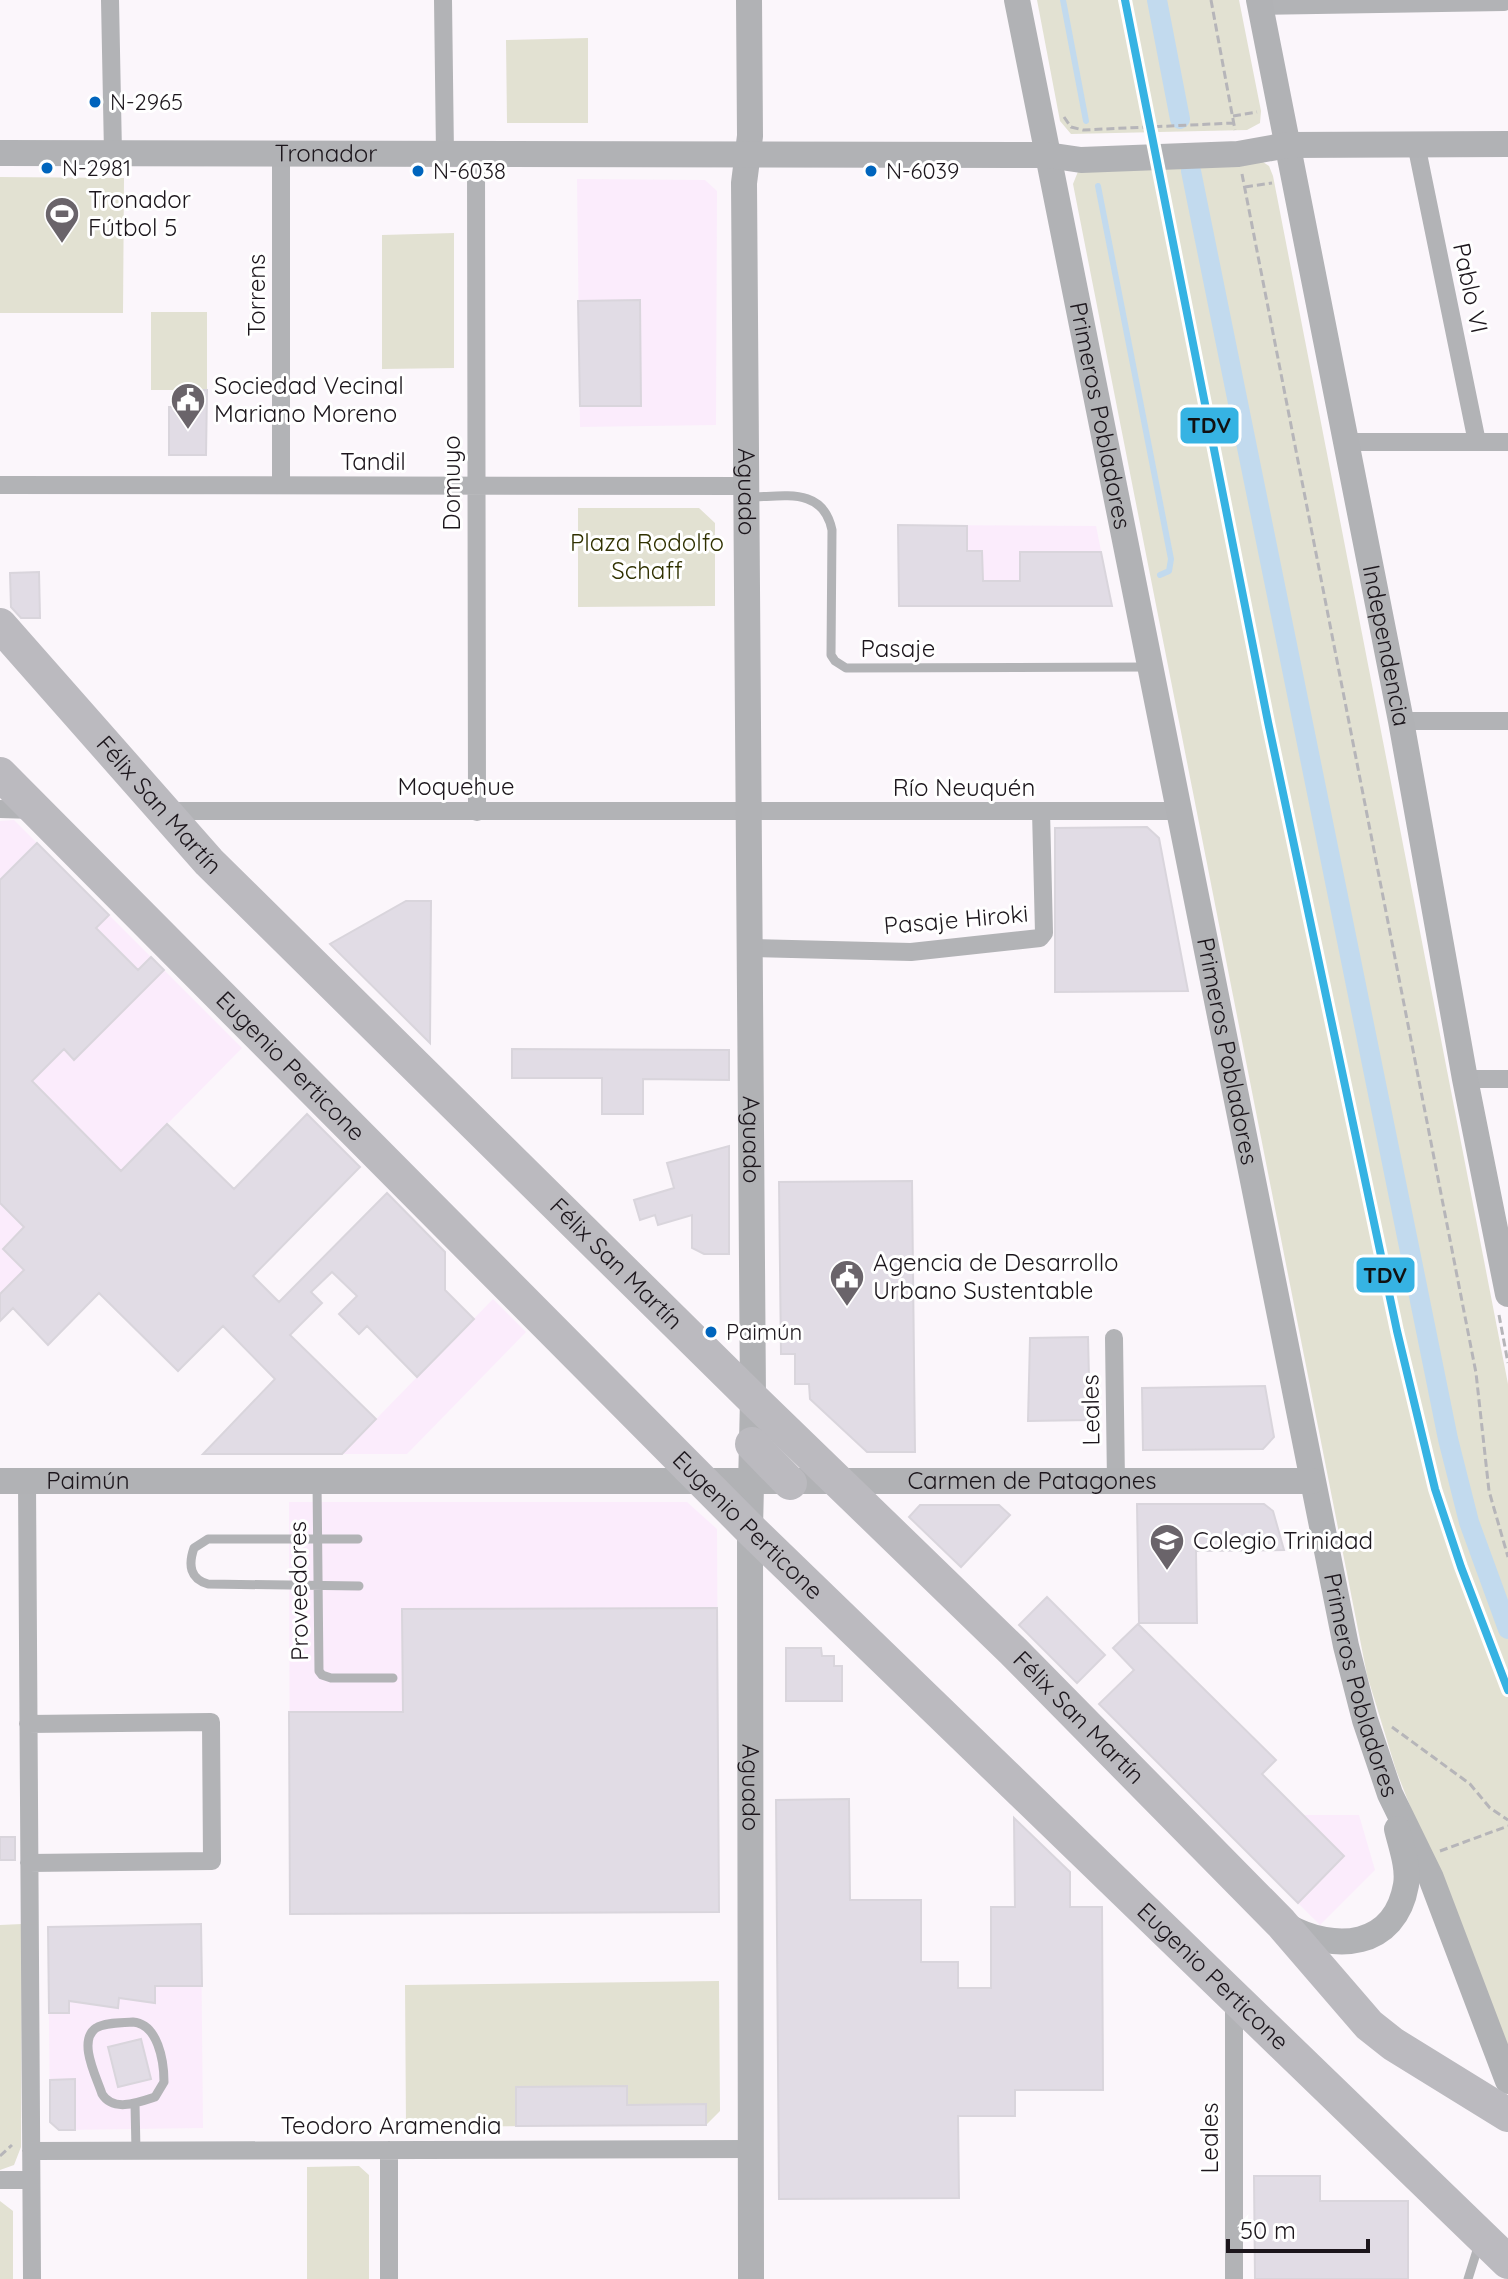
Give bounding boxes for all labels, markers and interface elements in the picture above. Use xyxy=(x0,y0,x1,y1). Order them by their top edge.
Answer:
place label: N-2965 xyxy=(110,88,183,116)
marker: N-2965 xyxy=(87,94,103,110)
street label: Tronador xyxy=(274,138,378,168)
place label: N-2981 xyxy=(62,154,131,182)
place label: N-6038 xyxy=(433,157,506,185)
place label: N-6039 xyxy=(886,157,959,185)
marker: N-2981 xyxy=(39,160,55,176)
marker: N-6038 xyxy=(410,163,426,179)
marker: N-6039 xyxy=(863,163,879,179)
place label: Tronador Fútbol 5 xyxy=(88,184,191,242)
sports icon: Tronador Fútbol 5 xyxy=(43,195,81,245)
street label: Pablo VI xyxy=(1447,240,1495,336)
street label: Torrens xyxy=(241,254,271,336)
street label: Primeros Pobladores xyxy=(1064,299,1138,532)
place label: Sociedad Vecinal Mariano Moreno xyxy=(214,370,404,428)
public building icon: Sociedad Vecinal Mariano Moreno xyxy=(169,381,207,431)
line badge: TDV xyxy=(1179,406,1240,445)
text: TDV xyxy=(1187,411,1231,439)
street label: Domuyo xyxy=(436,435,466,531)
street label: Tandil xyxy=(340,446,406,476)
street label: Aguado xyxy=(732,448,763,535)
park label: Plaza Rodolfo Schaff xyxy=(570,527,724,585)
street label: Independencia xyxy=(1357,562,1418,729)
street label: Pasaje xyxy=(861,633,935,663)
street label: Félix San Martín xyxy=(90,729,228,880)
street label: Moquehue xyxy=(398,771,514,801)
street label: Río Neuquén xyxy=(893,772,1035,802)
street label: Pasaje Hiroki xyxy=(882,898,1029,940)
street label: Primeros Pobladores xyxy=(1191,935,1265,1167)
street label: Eugenio Perticone xyxy=(210,984,372,1147)
street label: Aguado xyxy=(737,1096,767,1183)
street label: Félix San Martín xyxy=(544,1191,690,1335)
place label: Agencia de Desarrollo Urbano Sustentable xyxy=(873,1247,1119,1305)
line badge: TDV xyxy=(1355,1256,1416,1294)
public building icon: Agencia de Desarrollo Urbano Sustentable xyxy=(828,1258,866,1308)
text: TDV xyxy=(1363,1261,1407,1289)
place label: Paimún xyxy=(726,1318,802,1346)
marker: Paimún xyxy=(703,1324,719,1340)
street label: Leales xyxy=(1074,1374,1106,1446)
street label: Eugenio Perticone xyxy=(667,1444,830,1605)
street label: Paimún xyxy=(46,1465,130,1495)
street label: Carmen de Patagones xyxy=(907,1465,1157,1495)
street label: Proveedores xyxy=(282,1521,314,1661)
school or university icon: Colegio Trinidad xyxy=(1148,1522,1186,1572)
place label: Colegio Trinidad xyxy=(1193,1525,1373,1555)
street label: Primeros Pobladores xyxy=(1318,1570,1406,1801)
street label: Félix San Martín xyxy=(1007,1644,1151,1790)
street label: Aguado xyxy=(736,1744,766,1831)
street label: Eugenio Perticone xyxy=(1131,1896,1296,2056)
street label: Leales xyxy=(1194,2102,1224,2174)
street label: Teodoro Aramendia xyxy=(280,2110,502,2140)
scale bar xyxy=(1228,2203,1368,2253)
text: 50 m xyxy=(1240,2215,1296,2245)

